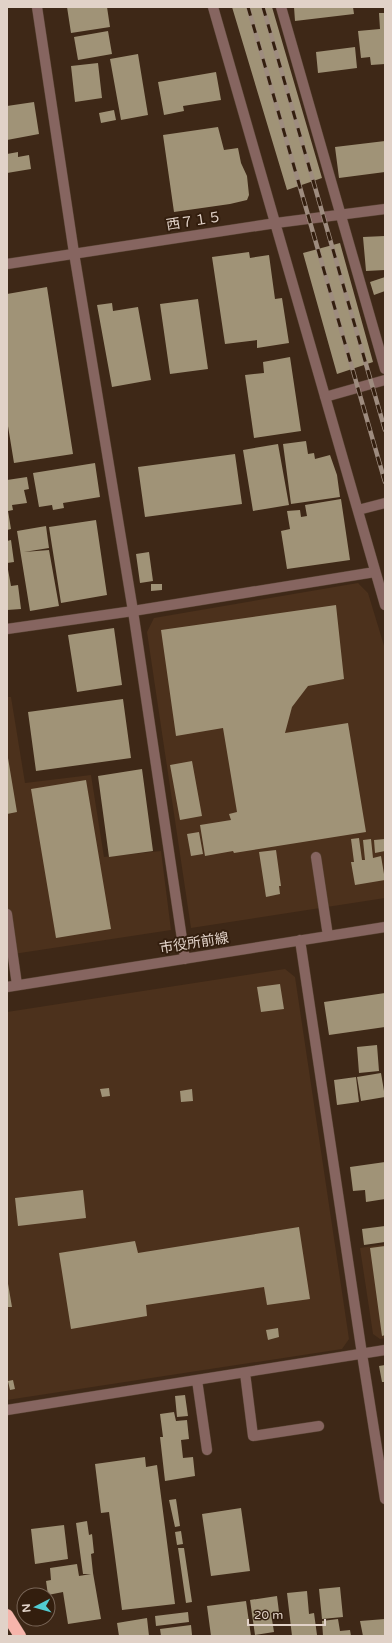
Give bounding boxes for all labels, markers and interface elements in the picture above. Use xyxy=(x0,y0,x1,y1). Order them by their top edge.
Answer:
street label: 西７１５ xyxy=(165,208,223,234)
street label: 市役所前線 xyxy=(158,929,230,957)
north arrow xyxy=(16,1587,56,1627)
scale bar xyxy=(248,1601,325,1627)
text: N xyxy=(20,1603,33,1613)
text: 20 m xyxy=(254,1608,283,1622)

